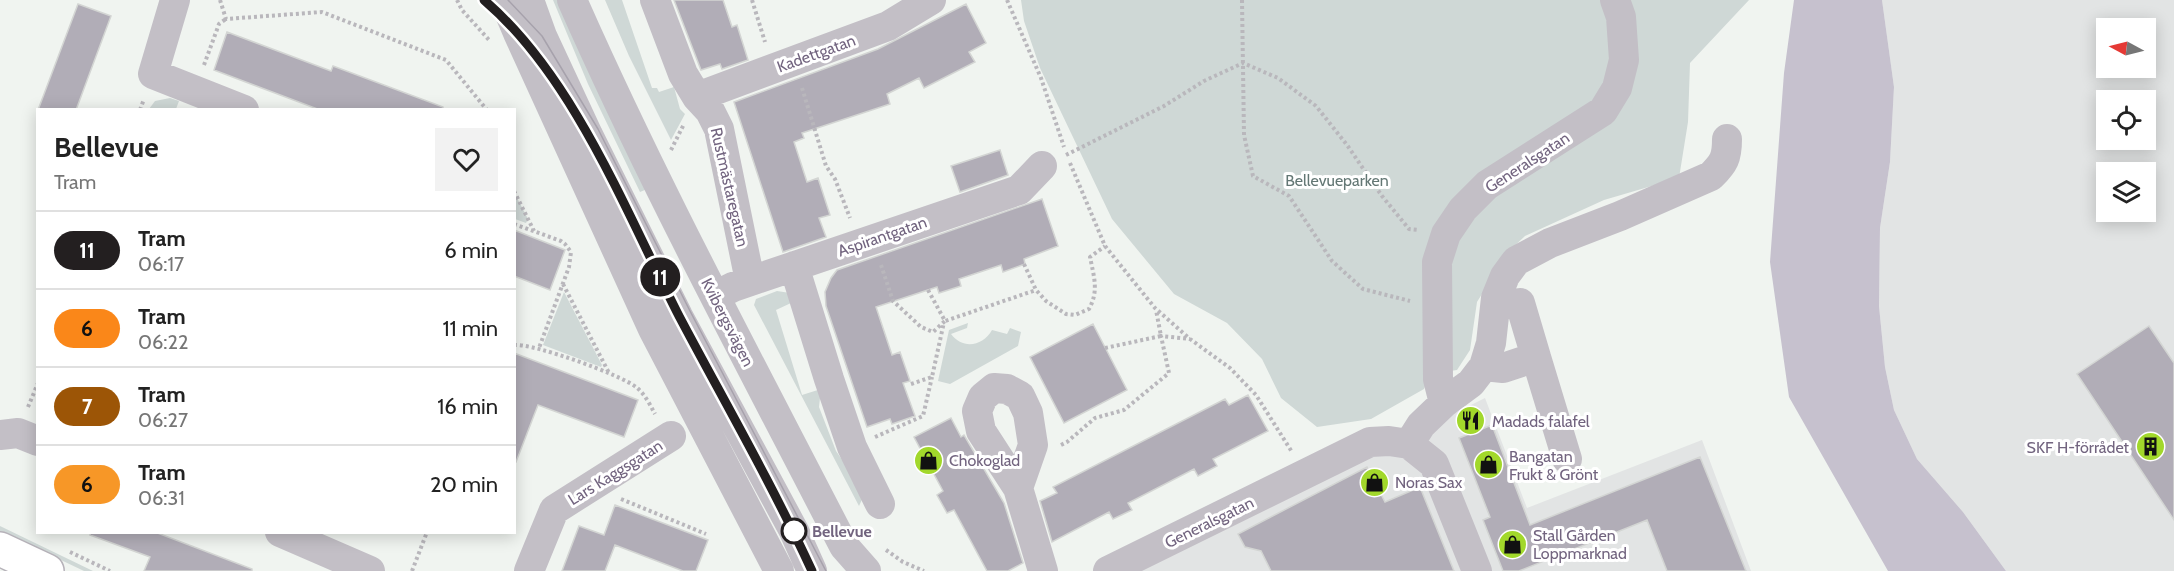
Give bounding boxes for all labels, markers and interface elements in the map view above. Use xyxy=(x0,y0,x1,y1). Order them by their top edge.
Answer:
north arrow xyxy=(2096,18,2156,78)
map controls xyxy=(2096,18,2156,222)
street label: Kadettgatan xyxy=(774,30,858,76)
button: locate xyxy=(2096,90,2156,150)
street label: Rustmästaregatan xyxy=(707,126,752,249)
button: heart xyxy=(435,128,498,191)
street label: Generalsgatan xyxy=(1482,128,1573,197)
text: Bellevue xyxy=(54,130,159,164)
button: layers xyxy=(2096,162,2156,222)
text: Tram xyxy=(54,170,96,194)
park label: Bellevueparken xyxy=(1285,171,1389,190)
street label: Aspirantgatan xyxy=(835,212,929,261)
text: Tram xyxy=(138,225,186,252)
text: 6 min xyxy=(444,237,498,264)
text: 11 xyxy=(79,238,95,263)
text: 06:17 xyxy=(138,252,184,276)
line badge: 11 xyxy=(633,258,687,296)
text: 11 xyxy=(652,265,668,290)
street label: Kvibergsvägen xyxy=(697,275,758,370)
text: Tram xyxy=(138,303,186,330)
text: 11 min xyxy=(442,315,498,342)
text: 6 xyxy=(81,316,93,341)
text: 06:22 xyxy=(138,330,188,354)
text: Tram xyxy=(138,381,186,408)
text: 16 min xyxy=(437,393,498,420)
text: 7 xyxy=(82,394,92,419)
restaurant icon: Madads falafel xyxy=(1455,405,1487,437)
text: 06:27 xyxy=(138,408,188,432)
place label: Madads falafel xyxy=(1492,412,1590,431)
building icon: SKF H-förrådet xyxy=(2134,431,2166,463)
street label: Lars Kaggsgatan xyxy=(565,436,666,509)
place label: SKF H-förrådet xyxy=(2027,438,2130,457)
shop icon: Chokoglad xyxy=(912,444,944,476)
place label: Bangatan Frukt & Grönt xyxy=(1509,447,1599,484)
shop icon: Bangatan Frukt & Grönt xyxy=(1472,449,1504,481)
place label: Chokoglad xyxy=(949,451,1020,470)
text: Tram xyxy=(138,459,186,486)
shop icon: Noras Sax xyxy=(1358,466,1390,498)
text: 20 min xyxy=(430,471,498,498)
text: 6 xyxy=(81,472,93,497)
place label: Noras Sax xyxy=(1395,473,1463,492)
text: 06:31 xyxy=(138,486,185,510)
street label: Generalsgatan xyxy=(1162,493,1257,552)
marker: Bellevue xyxy=(781,518,807,544)
place label: Bellevue xyxy=(812,522,872,541)
place label: Stall Gården Loppmarknad xyxy=(1533,526,1627,563)
shop icon: Stall Gården Loppmarknad xyxy=(1496,528,1528,560)

